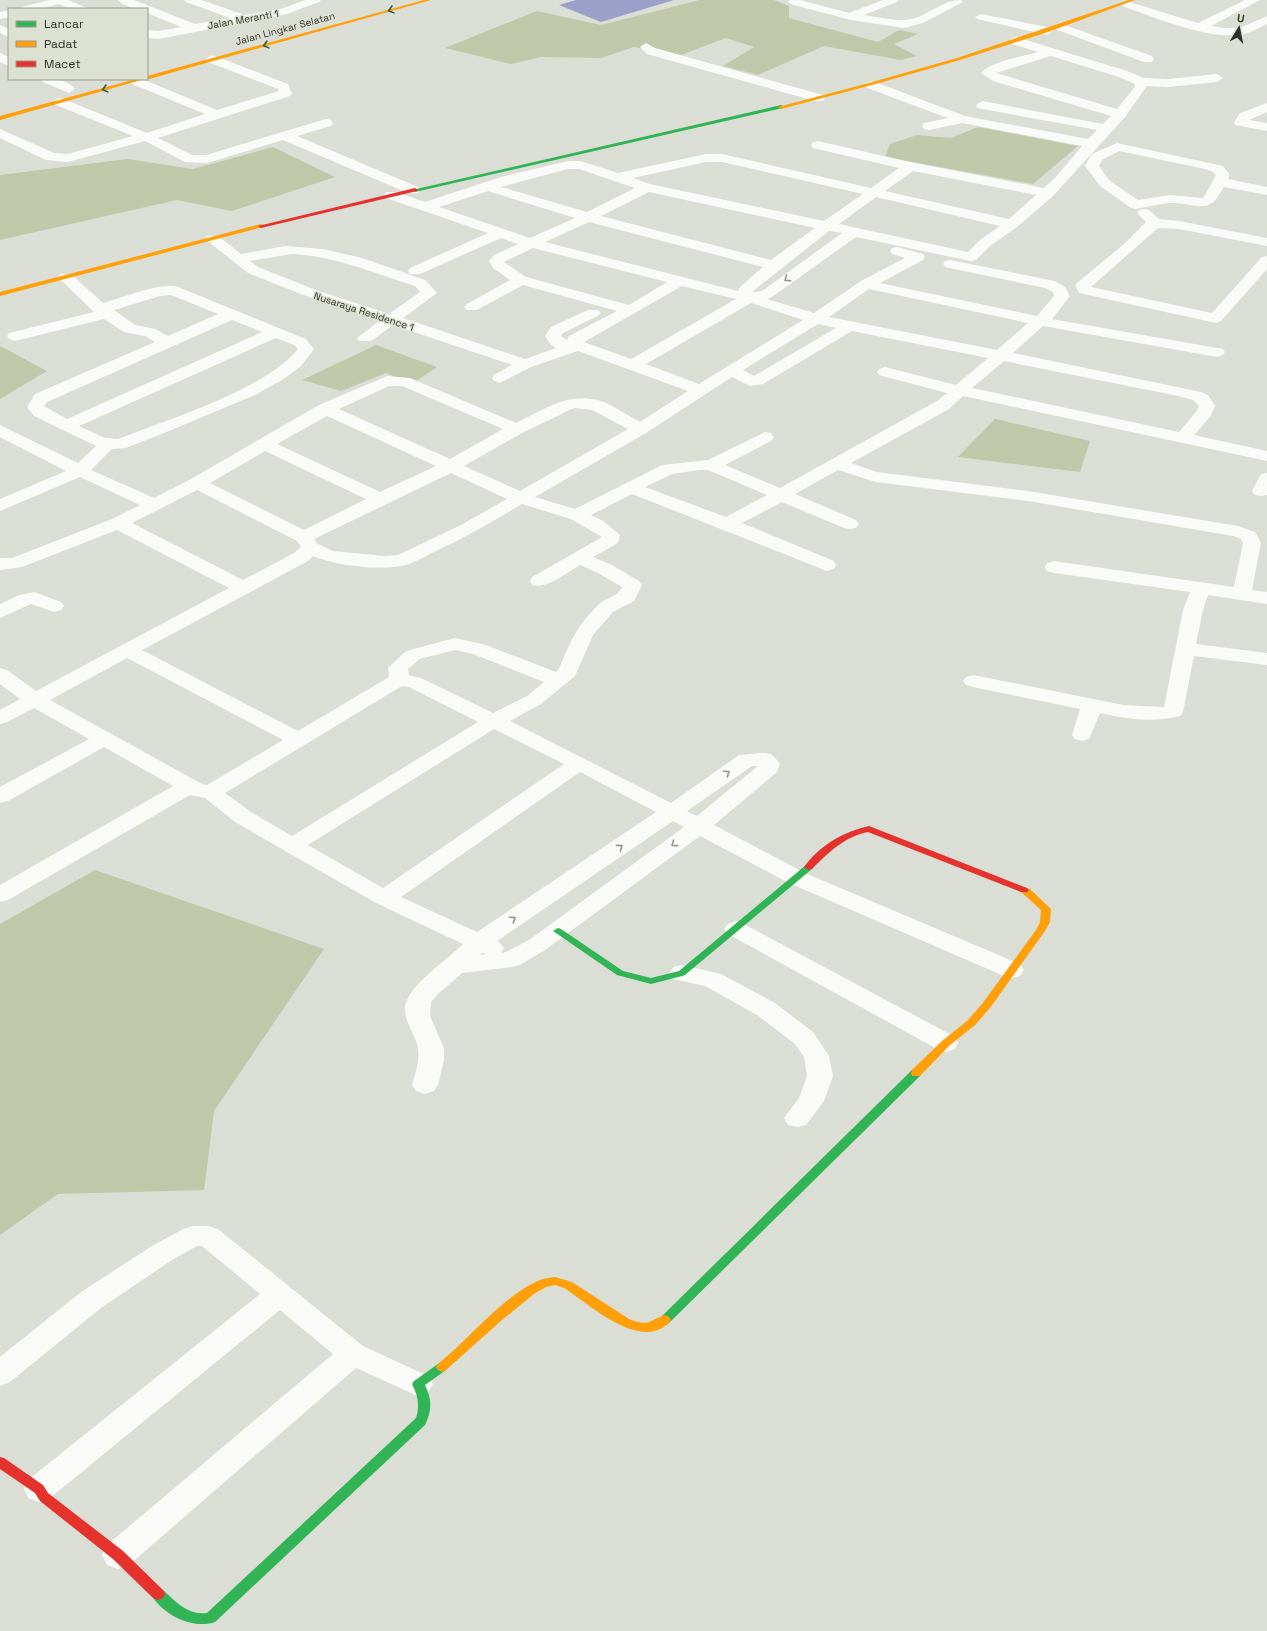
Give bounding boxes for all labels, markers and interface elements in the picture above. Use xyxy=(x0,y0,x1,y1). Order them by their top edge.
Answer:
one-way arrow xyxy=(388,5,395,14)
street label: Jalan Meranti 1 xyxy=(206,7,280,32)
legend xyxy=(8,8,148,80)
north arrow xyxy=(1219,8,1259,48)
street label: Jalan Lingkar Selatan xyxy=(234,9,336,48)
text: U xyxy=(1236,11,1246,26)
text: Lancar xyxy=(44,16,84,32)
text: Padat xyxy=(44,36,78,52)
one-way arrow xyxy=(263,40,269,48)
text: Macet xyxy=(44,56,81,72)
one-way arrow xyxy=(101,85,108,93)
one-way arrow xyxy=(785,274,792,281)
street label: Nusaraya Residence 1 xyxy=(312,289,416,334)
one-way arrow xyxy=(723,771,730,778)
one-way arrow xyxy=(671,840,678,847)
one-way arrow xyxy=(616,845,623,852)
one-way arrow xyxy=(508,917,515,924)

